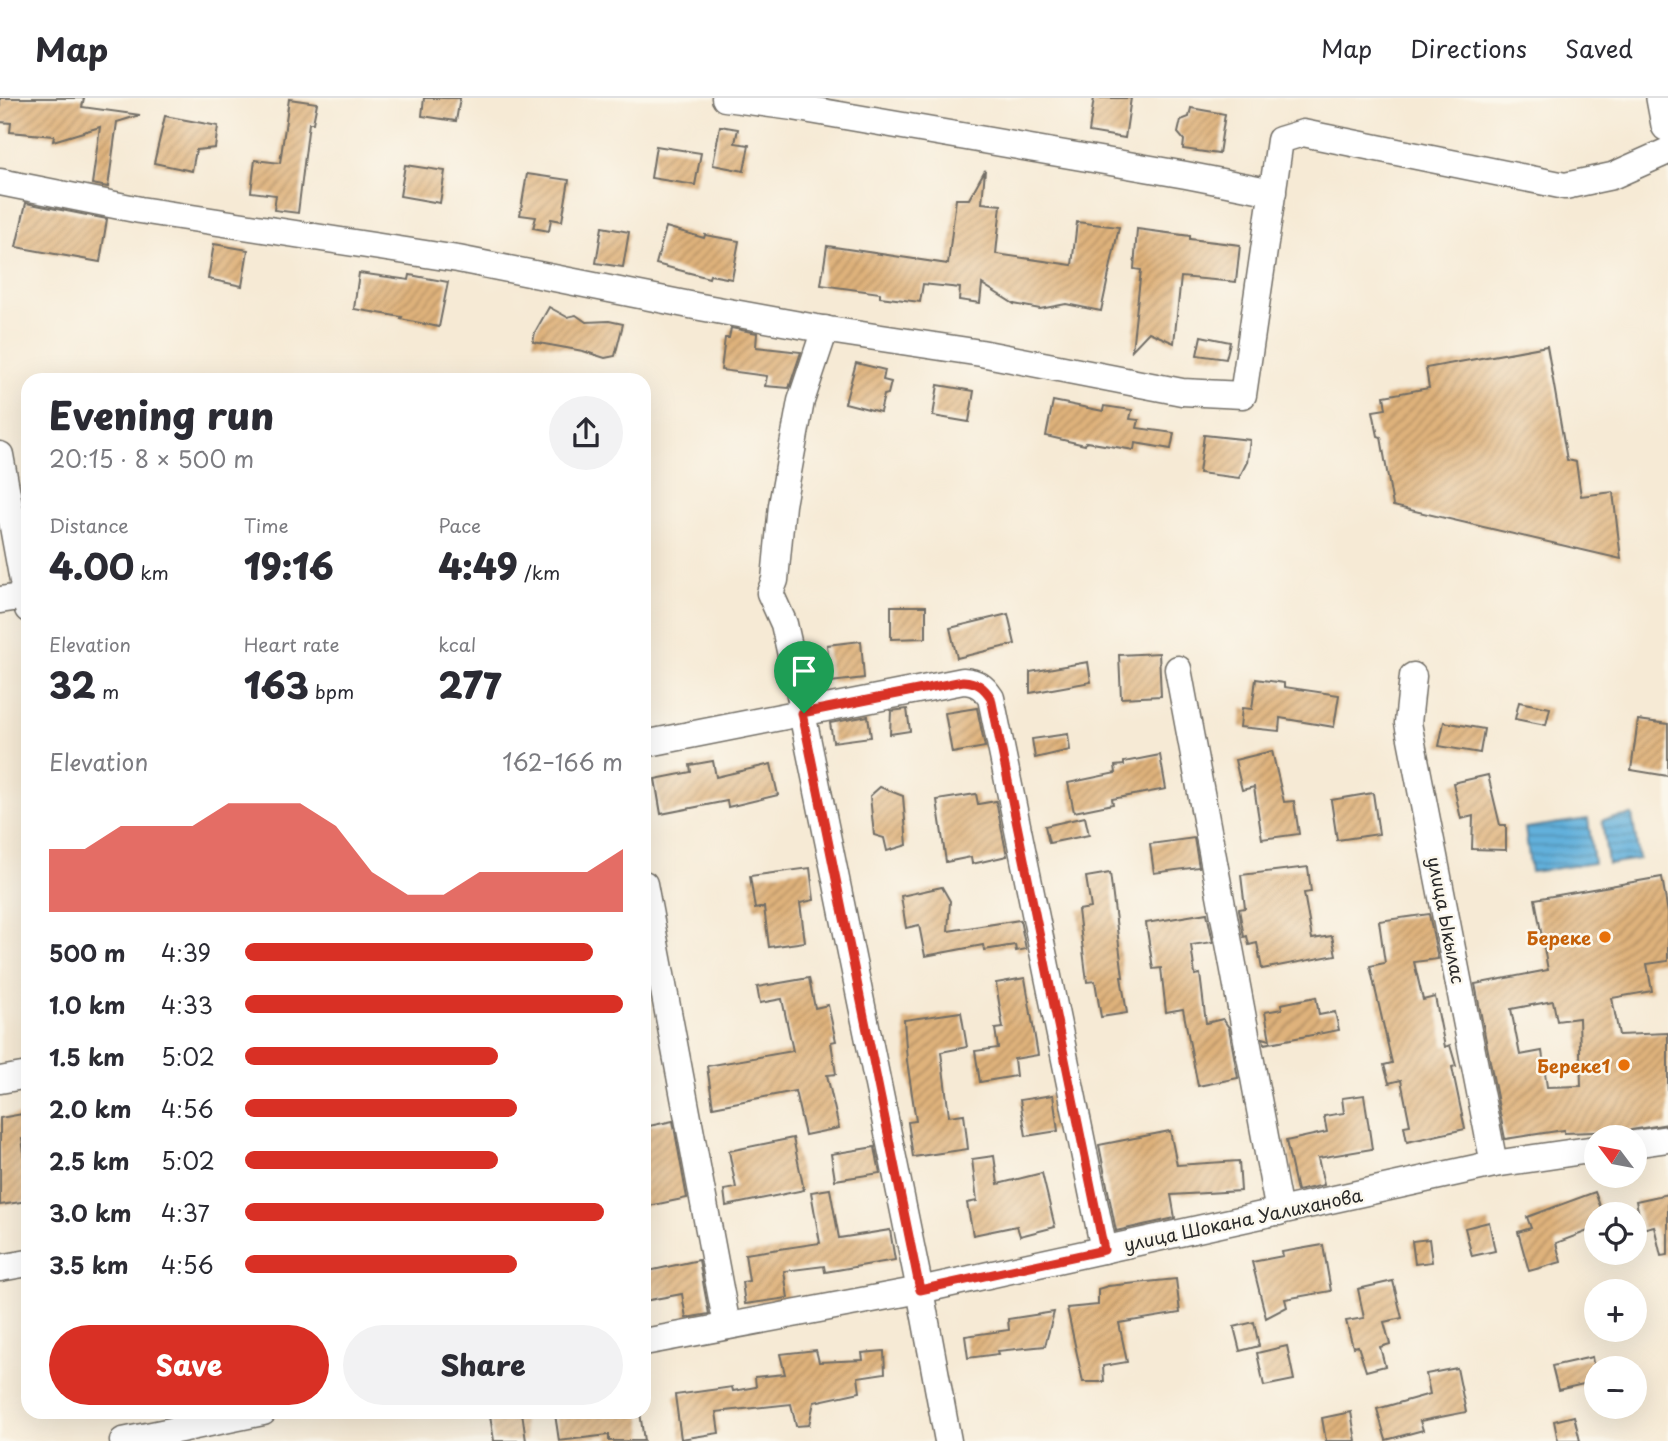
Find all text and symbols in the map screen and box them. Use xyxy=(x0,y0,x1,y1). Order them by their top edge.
text: Map xyxy=(35,23,108,73)
text: Map xyxy=(1321,30,1372,66)
text: Directions xyxy=(1410,30,1527,66)
text: Saved xyxy=(1565,30,1633,66)
text: Evening run xyxy=(49,386,274,443)
button: share xyxy=(549,396,623,470)
text: 20:15 · 8 × 500 m xyxy=(49,441,254,476)
text: Distance xyxy=(49,511,129,539)
text: Time xyxy=(244,511,289,539)
text: Pace xyxy=(438,511,481,539)
text: 4.00 xyxy=(49,539,134,592)
text: 19:16 xyxy=(244,539,334,592)
text: 4:49 xyxy=(438,539,518,592)
text: km xyxy=(134,558,169,586)
text: /km xyxy=(518,558,560,586)
text: Elevation xyxy=(49,630,131,658)
text: Heart rate xyxy=(244,630,340,658)
text: kcal xyxy=(438,630,476,658)
pin xyxy=(774,641,834,713)
icon: arrive xyxy=(785,652,823,690)
text: 32 xyxy=(49,658,96,711)
text: 163 xyxy=(244,658,309,711)
text: 277 xyxy=(438,658,501,711)
text: m xyxy=(96,677,119,705)
text: bpm xyxy=(309,677,354,705)
text: Elevation xyxy=(49,744,148,779)
text: 162–166 m xyxy=(502,744,623,779)
street label: улица Ыкылас xyxy=(1421,854,1473,986)
place label: Береке xyxy=(1527,924,1591,951)
marker: Береке xyxy=(1597,929,1613,945)
text: 500 m xyxy=(49,935,126,970)
text: 4:39 xyxy=(161,935,211,970)
text: 1.0 km xyxy=(49,987,126,1022)
text: 4:33 xyxy=(161,987,213,1022)
text: 1.5 km xyxy=(49,1039,125,1074)
text: 5:02 xyxy=(161,1039,215,1074)
place label: Береке1 xyxy=(1537,1052,1610,1079)
marker: Береке1 xyxy=(1616,1057,1632,1073)
text: 2.0 km xyxy=(49,1091,131,1126)
text: 4:56 xyxy=(161,1091,214,1126)
north arrow xyxy=(1584,1125,1647,1188)
map controls xyxy=(1584,1125,1647,1419)
text: 2.5 km xyxy=(49,1143,129,1178)
text: 5:02 xyxy=(161,1143,215,1178)
street label: улица Шокана Уалиханова xyxy=(1121,1180,1366,1257)
text: 3.0 km xyxy=(49,1195,131,1230)
text: 4:37 xyxy=(161,1195,210,1230)
button: locate xyxy=(1584,1202,1647,1265)
text: 3.5 km xyxy=(49,1247,129,1282)
text: 4:56 xyxy=(161,1247,214,1282)
button: + xyxy=(1584,1279,1647,1342)
button: Save xyxy=(49,1325,329,1405)
button: Share xyxy=(343,1325,623,1405)
button: − xyxy=(1584,1356,1647,1419)

